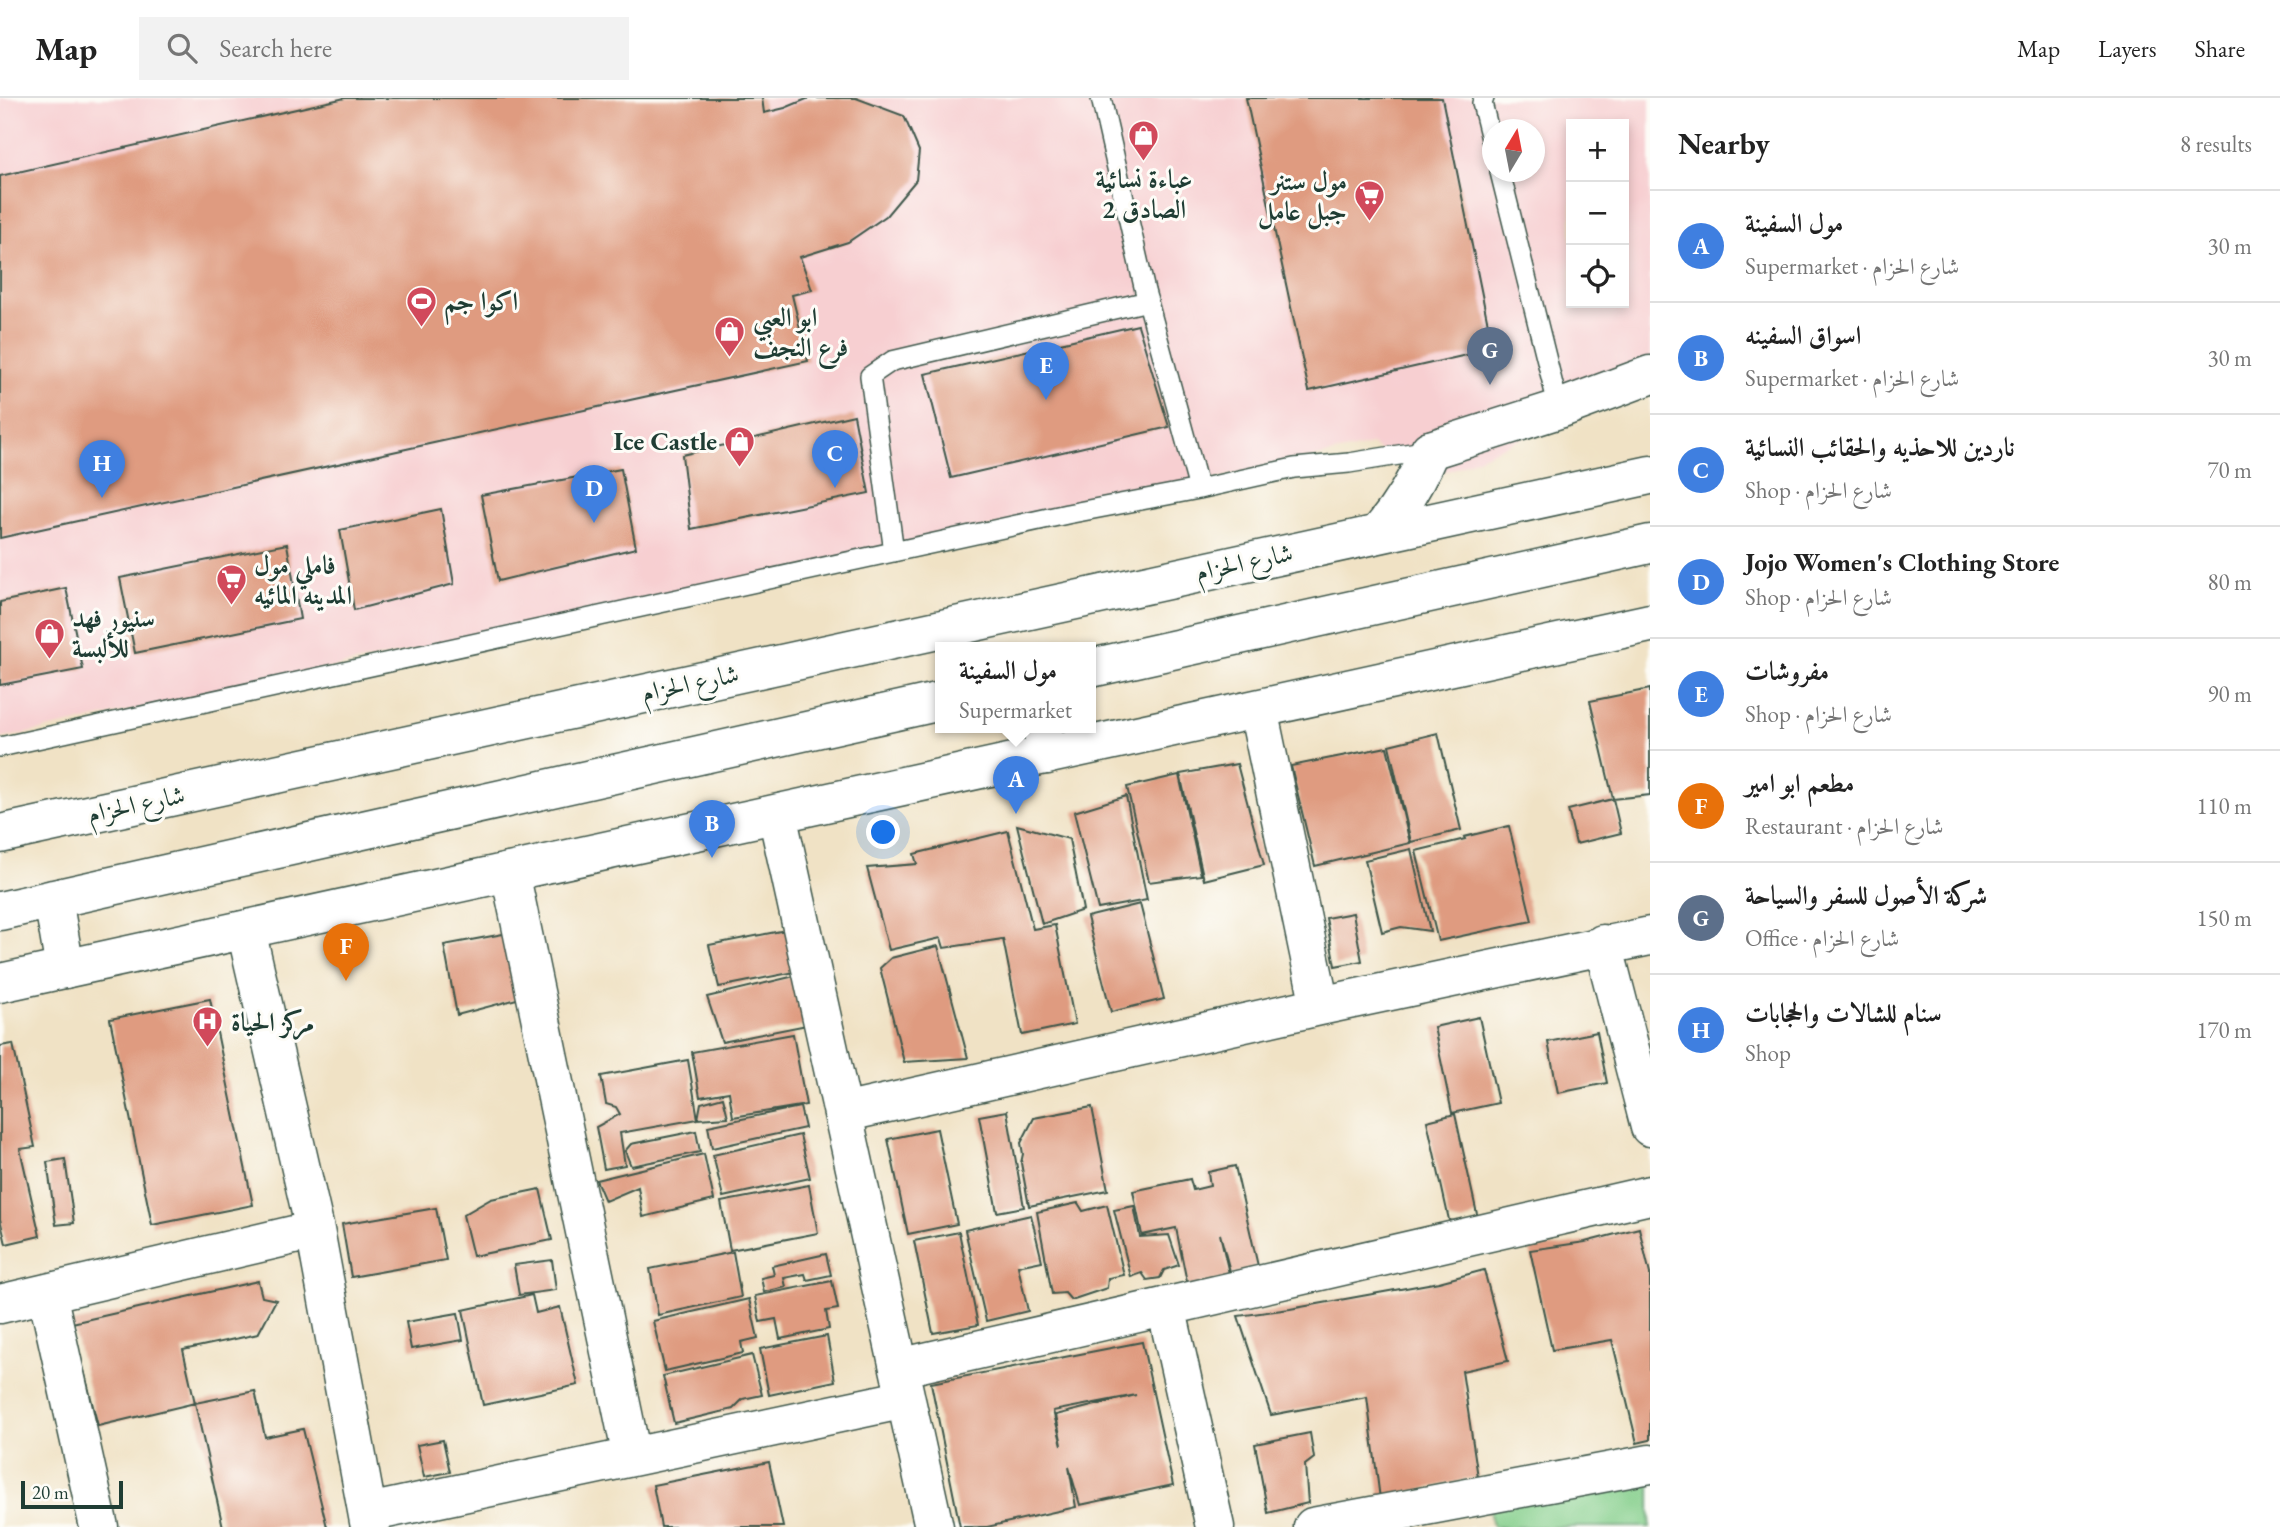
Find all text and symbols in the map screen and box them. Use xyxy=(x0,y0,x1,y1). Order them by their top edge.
search box xyxy=(139,17,629,80)
text: Map xyxy=(35,27,97,70)
icon: search xyxy=(163,29,201,67)
text: Search here xyxy=(219,31,332,65)
text: Map xyxy=(2017,33,2060,64)
text: Layers xyxy=(2098,33,2157,64)
text: Share xyxy=(2195,33,2245,64)
shop icon: عباءة نسائية الصادق 2 xyxy=(1127,119,1161,163)
north arrow xyxy=(1482,119,1545,182)
map controls xyxy=(1566,119,1629,308)
button: + xyxy=(1566,119,1629,182)
text: Nearby xyxy=(1678,124,1770,163)
text: 8 results xyxy=(2180,129,2252,159)
place label: عباءة نسائية الصادق 2 xyxy=(1096,162,1192,226)
place label: مول ستنر جبل عامل xyxy=(1258,164,1347,230)
supermarket icon: مول ستنر جبل عامل xyxy=(1353,179,1387,223)
button: − xyxy=(1566,182,1629,245)
text: مول السفينة xyxy=(1745,206,1843,240)
text: A xyxy=(1693,231,1709,261)
text: 30 m xyxy=(2207,231,2252,261)
button: locate xyxy=(1566,245,1629,308)
text: Supermarket · شارع الحزام xyxy=(1745,251,1959,281)
sports icon: اكوا جم xyxy=(404,284,438,328)
place label: اكوا جم xyxy=(444,284,518,325)
place label: ابو العبي فرع النجف xyxy=(753,300,848,369)
shop icon: ابو العبي فرع النجف xyxy=(713,315,747,359)
text: اسواق السفينه xyxy=(1745,318,1861,352)
pin: G xyxy=(1467,327,1513,385)
pin: E xyxy=(1023,342,1069,400)
text: B xyxy=(1694,343,1708,373)
text: 30 m xyxy=(2207,343,2252,373)
text: Supermarket · شارع الحزام xyxy=(1745,363,1959,393)
place label: Ice Castle xyxy=(614,424,717,458)
shop icon: Ice Castle xyxy=(723,424,757,468)
pin: C xyxy=(812,430,858,488)
text: ناردين للاحذيه والحقائب النسائية xyxy=(1745,430,2015,464)
pin: H xyxy=(79,440,125,498)
text: C xyxy=(1693,455,1709,485)
text: 70 m xyxy=(2207,455,2252,485)
pin: D xyxy=(571,465,617,523)
text: Shop · شارع الحزام xyxy=(1745,475,1892,505)
street label: شارع الحزام xyxy=(1192,535,1297,595)
text: Jojo Women's Clothing Store xyxy=(1745,545,2059,579)
place label: فاملي مول المدينه المائيه xyxy=(254,548,352,612)
supermarket icon: فاملي مول المدينه المائيه xyxy=(214,563,248,607)
text: D xyxy=(1692,567,1710,597)
text: 80 m xyxy=(2207,567,2252,597)
text: Shop · شارع الحزام xyxy=(1745,582,1892,612)
place label: سنيور فهد للألبسة xyxy=(72,601,155,665)
shop icon: سنيور فهد للألبسة xyxy=(32,616,66,660)
popup xyxy=(935,642,1096,733)
text: مول السفينة xyxy=(959,653,1057,687)
text: مفروشات xyxy=(1745,654,1829,688)
street label: شارع الحزام xyxy=(638,656,743,716)
text: E xyxy=(1694,679,1708,709)
text: 90 m xyxy=(2207,679,2252,709)
text: Supermarket xyxy=(959,695,1072,725)
text: Shop · شارع الحزام xyxy=(1745,699,1892,729)
pin: A xyxy=(993,756,1039,814)
text: مطعم ابو امير xyxy=(1745,766,1854,800)
street label: شارع الحزام xyxy=(84,777,189,837)
text: F xyxy=(1695,791,1707,821)
text: 110 m xyxy=(2196,791,2252,821)
pin: B xyxy=(689,800,735,858)
text: Restaurant · شارع الحزام xyxy=(1745,811,1944,841)
your location xyxy=(866,815,900,849)
text: شركة الأصول للسفر والسياحة xyxy=(1745,878,1987,912)
text: G xyxy=(1693,903,1709,933)
text: 150 m xyxy=(2196,903,2252,933)
pin: F xyxy=(323,923,369,981)
text: Office · شارع الحزام xyxy=(1745,923,1899,953)
text: سنام للشالات والحجابات xyxy=(1745,996,1942,1030)
hospital icon: مركز الحياة xyxy=(191,1005,225,1049)
place label: مركز الحياة xyxy=(231,1005,314,1041)
text: H xyxy=(1692,1015,1710,1045)
text: 170 m xyxy=(2196,1015,2252,1045)
text: Shop xyxy=(1745,1038,1791,1068)
scale bar xyxy=(21,1478,122,1510)
text: 20 m xyxy=(32,1480,69,1505)

